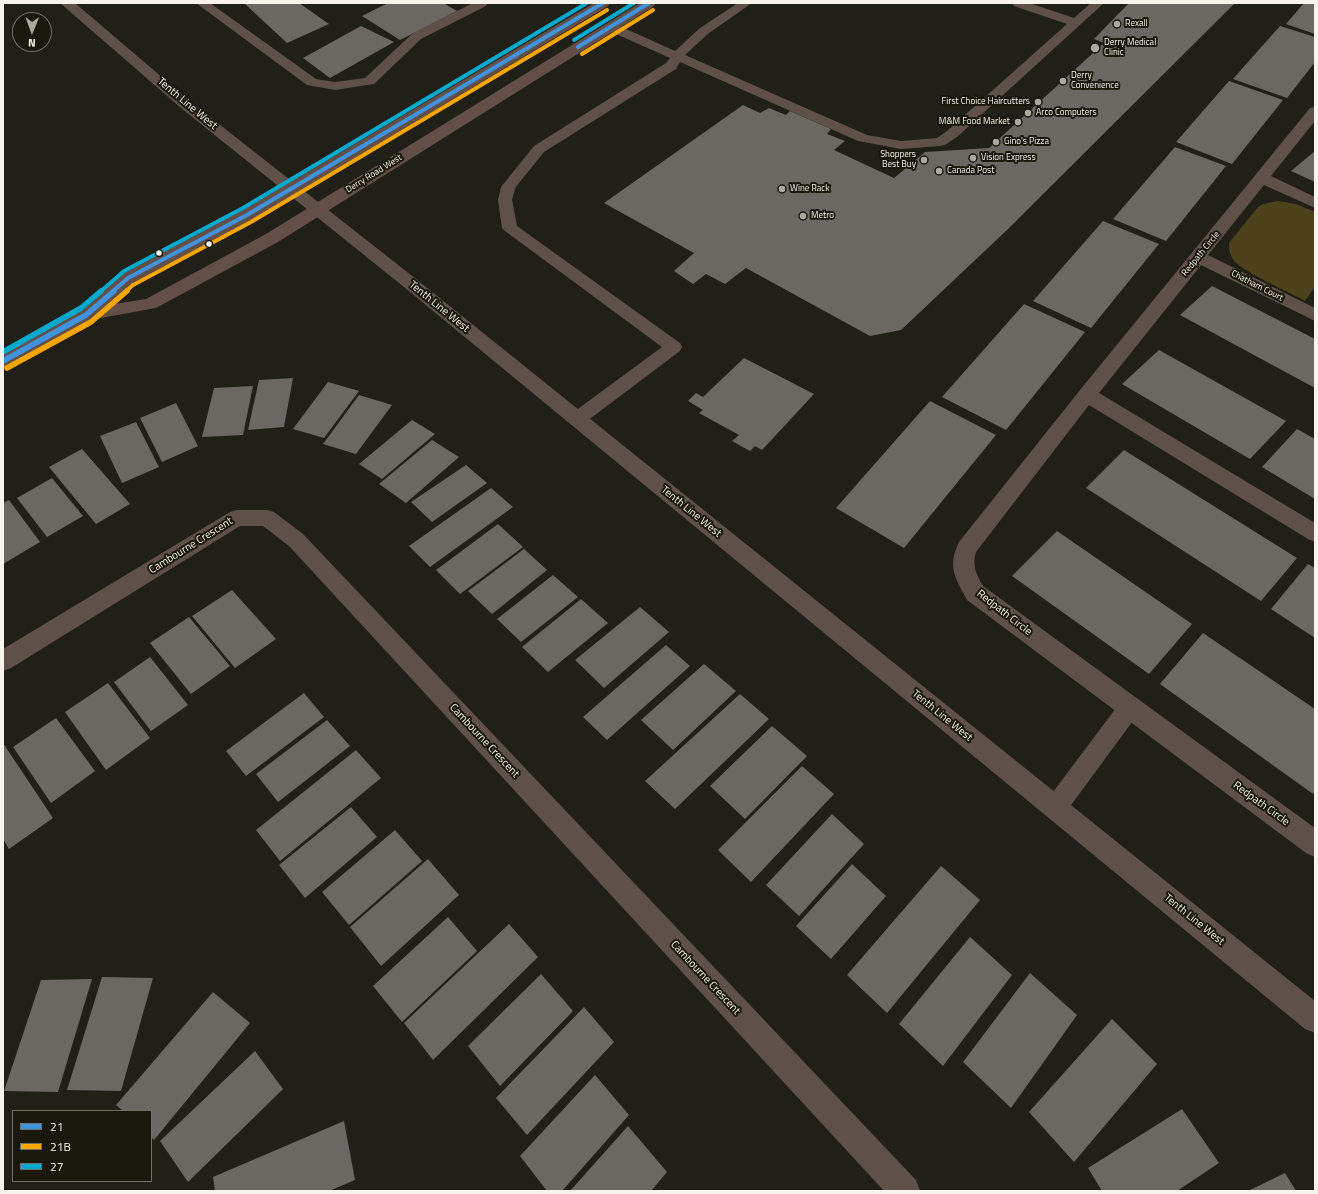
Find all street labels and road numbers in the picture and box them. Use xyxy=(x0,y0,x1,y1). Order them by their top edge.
street label: Tenth Line West xyxy=(154,75,220,133)
street label: Derry Road West xyxy=(344,152,404,196)
street label: Redpath Circle xyxy=(1180,229,1222,279)
street label: Chatham Court xyxy=(1229,268,1285,304)
street label: Tenth Line West xyxy=(406,279,472,335)
street label: Tenth Line West xyxy=(658,484,724,540)
street label: Cambourne Crescent xyxy=(147,515,235,577)
street label: Redpath Circle xyxy=(974,587,1034,639)
street label: Tenth Line West xyxy=(909,688,975,744)
street label: Cambourne Crescent xyxy=(446,701,522,781)
street label: Redpath Circle xyxy=(1230,779,1292,829)
street label: Tenth Line West xyxy=(1161,892,1227,948)
street label: Cambourne Crescent xyxy=(667,938,743,1018)

